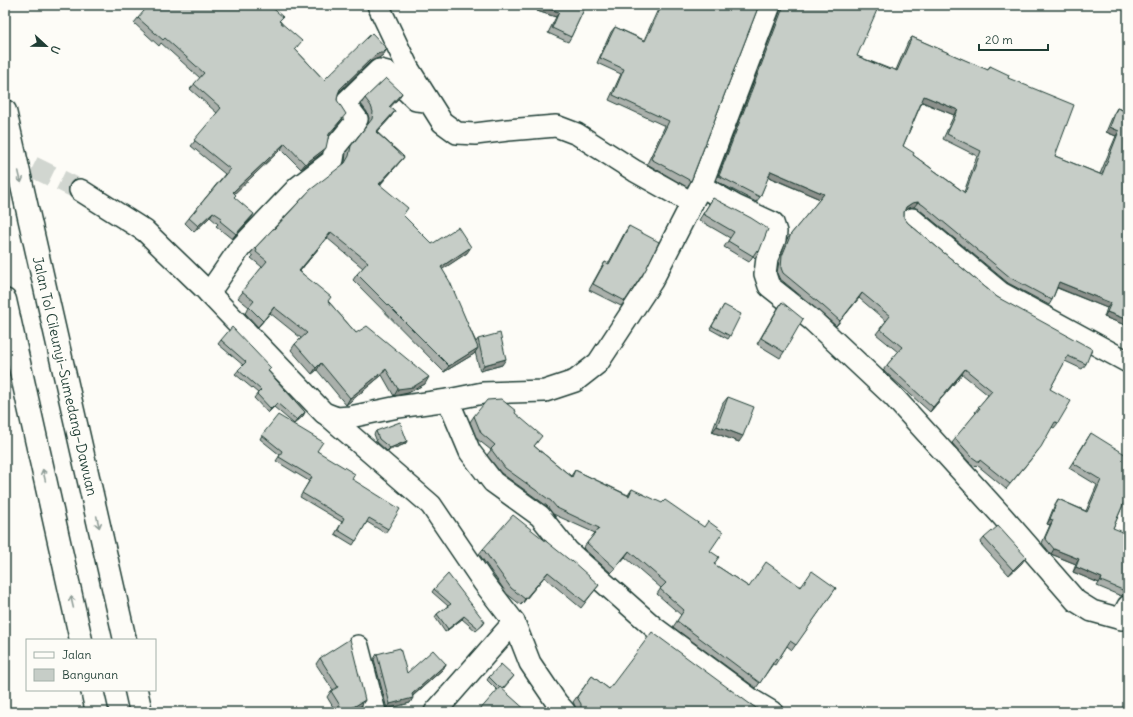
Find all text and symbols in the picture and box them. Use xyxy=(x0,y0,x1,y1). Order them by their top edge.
north arrow xyxy=(26,26,66,66)
scale bar xyxy=(979,26,1048,52)
text: 20 m xyxy=(985,32,1013,47)
text: U xyxy=(47,44,63,56)
one-way arrow xyxy=(16,170,24,183)
street label: Jalan Tol Cileunyi–Sumedang–Dawuan xyxy=(29,255,101,497)
one-way arrow xyxy=(40,469,48,482)
one-way arrow xyxy=(95,515,103,528)
one-way arrow xyxy=(68,596,76,609)
legend xyxy=(26,639,156,691)
text: Jalan xyxy=(62,647,91,662)
text: Bangunan xyxy=(62,667,118,682)

